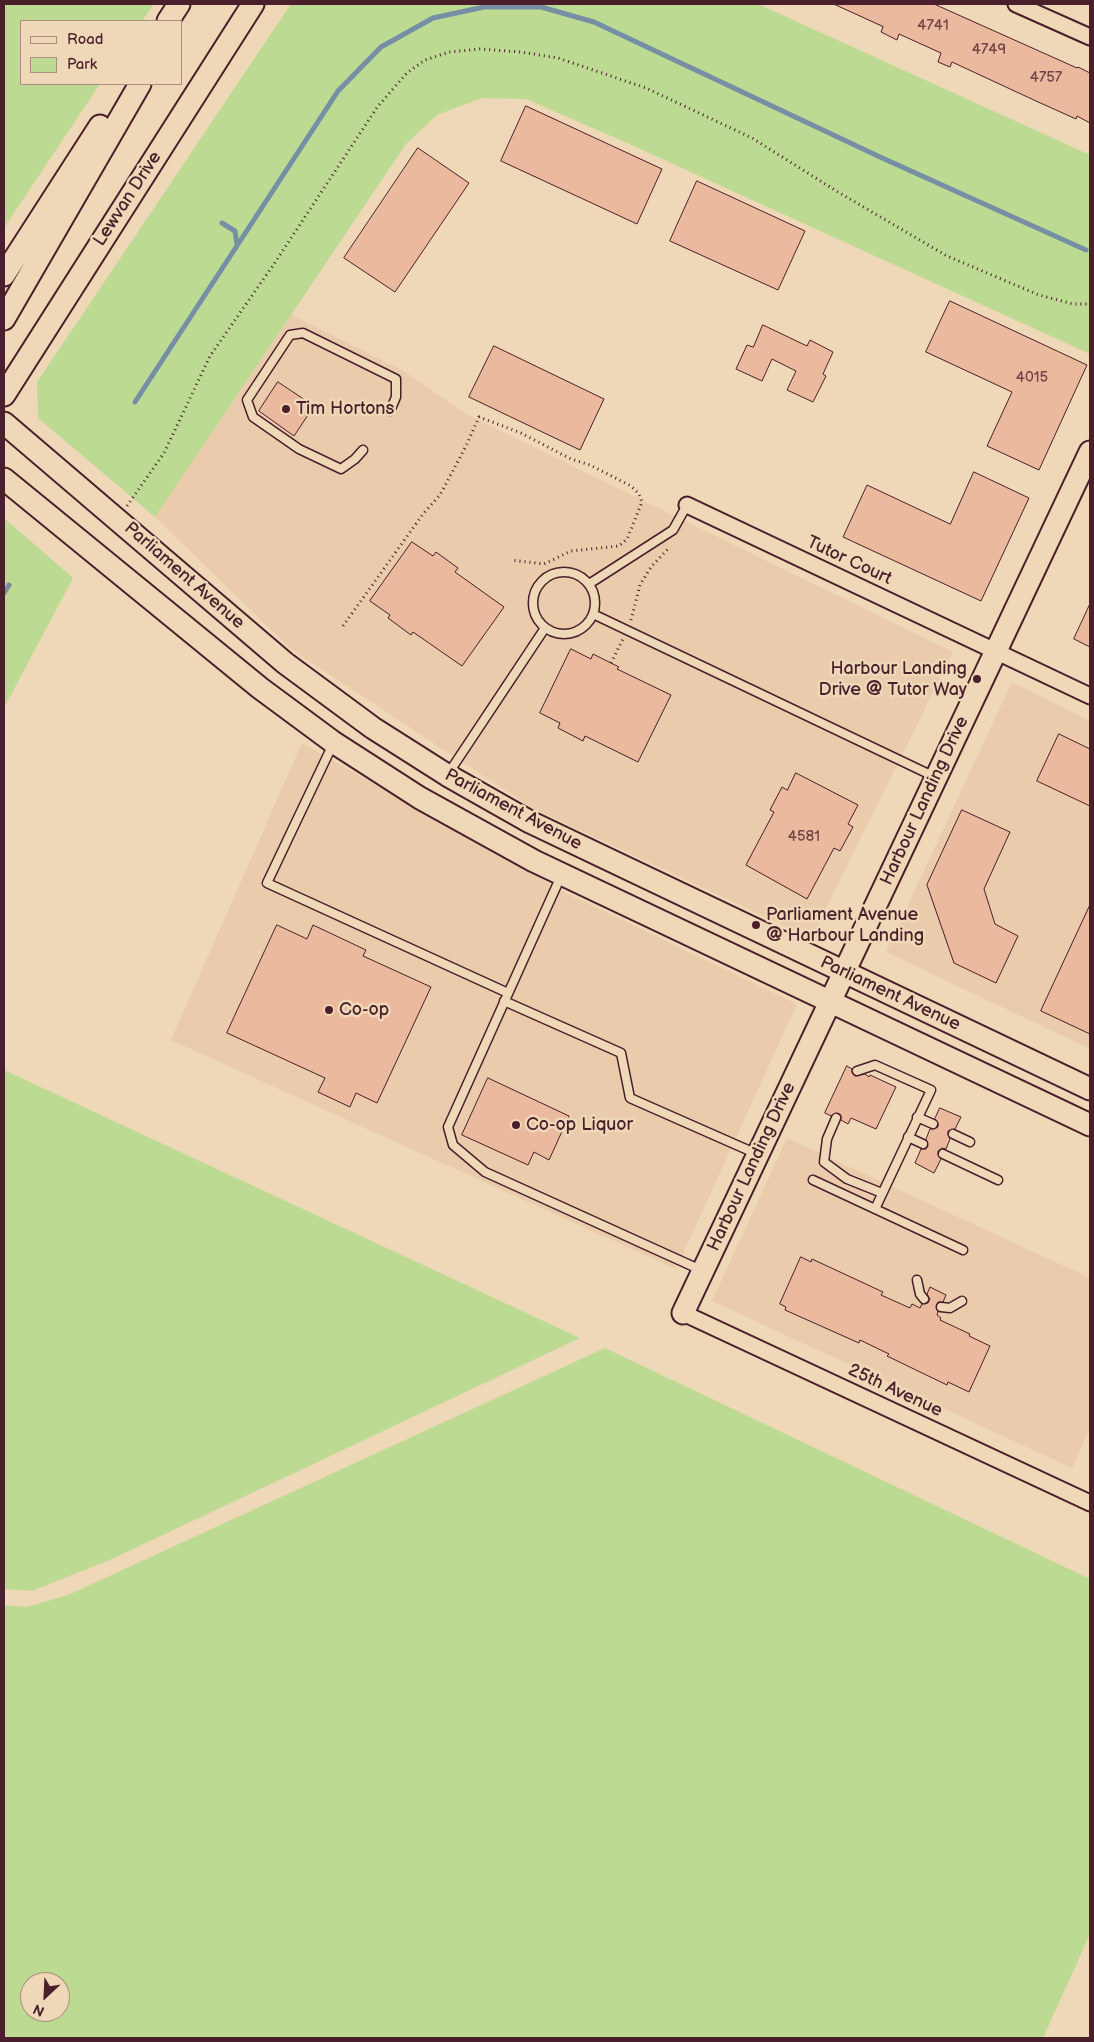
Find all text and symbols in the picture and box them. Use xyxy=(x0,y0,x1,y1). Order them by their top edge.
house number: 4741 xyxy=(917,17,949,35)
legend xyxy=(20,20,182,85)
text: Road xyxy=(67,30,103,49)
house number: 4749 xyxy=(972,41,1006,59)
text: Park xyxy=(67,55,97,74)
house number: 4757 xyxy=(1030,69,1062,87)
street label: Lewvan Drive xyxy=(89,148,167,250)
house number: 4015 xyxy=(1016,369,1048,387)
place label: Tim Hortons xyxy=(296,398,394,420)
marker: Tim Hortons xyxy=(280,403,292,415)
street label: Parliament Avenue xyxy=(119,518,249,634)
street label: Tutor Court xyxy=(803,532,895,590)
place label: Harbour Landing Drive @ Tutor Way xyxy=(819,658,967,701)
marker: Harbour Landing Drive @ Tutor Way xyxy=(971,673,983,685)
street label: Harbour Landing Drive xyxy=(876,713,974,889)
street label: Parliament Avenue xyxy=(441,765,585,855)
house number: 4581 xyxy=(788,828,820,846)
place label: Parliament Avenue @ Harbour Landing xyxy=(766,904,924,946)
marker: Parliament Avenue @ Harbour Landing xyxy=(750,919,762,931)
street label: Parliament Avenue xyxy=(816,952,964,1036)
place label: Co-op xyxy=(339,999,389,1021)
marker: Co-op xyxy=(323,1004,335,1016)
street label: Harbour Landing Drive xyxy=(703,1079,801,1255)
place label: Co-op Liquor xyxy=(526,1114,633,1136)
marker: Co-op Liquor xyxy=(510,1119,522,1131)
street label: 25th Avenue xyxy=(844,1360,946,1422)
north arrow xyxy=(20,1972,70,2022)
text: N xyxy=(31,2000,47,2020)

